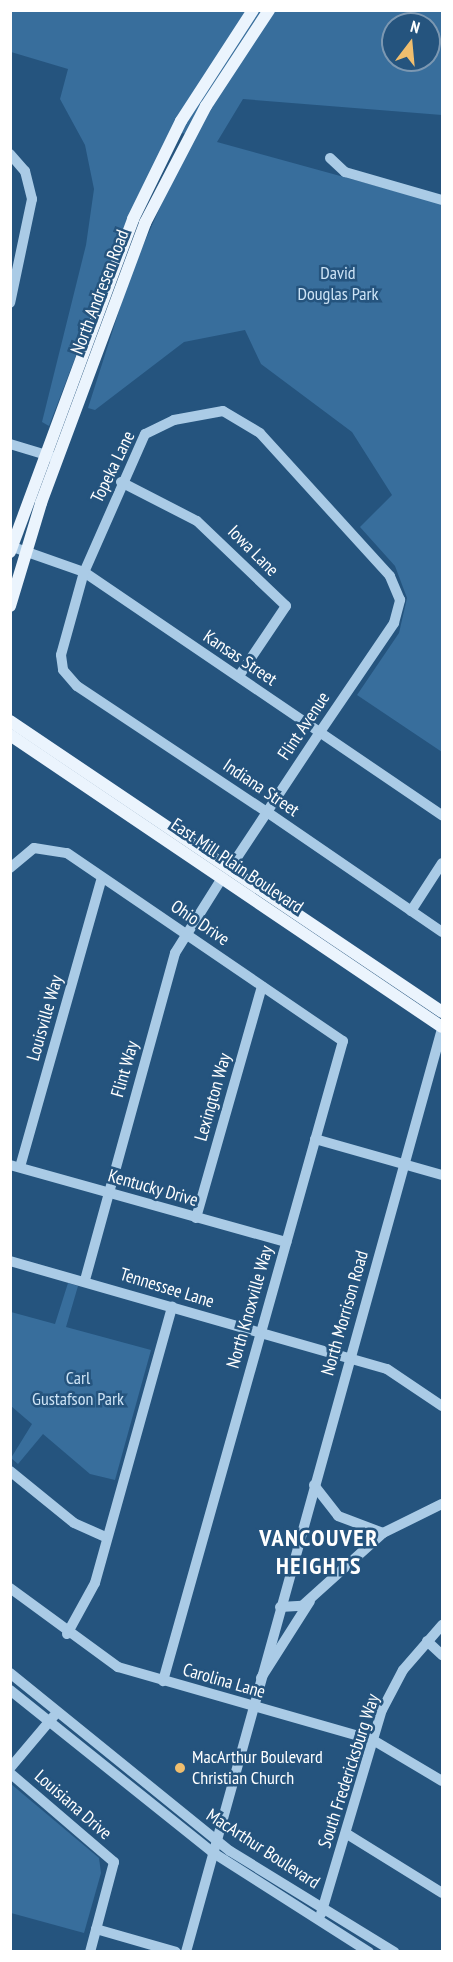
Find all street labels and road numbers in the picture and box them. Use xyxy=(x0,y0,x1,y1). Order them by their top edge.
street label: North Andresen Road xyxy=(66,226,134,358)
street label: Topeka Lane xyxy=(86,428,140,506)
street label: Iowa Lane xyxy=(223,521,283,581)
street label: Kansas Street xyxy=(199,626,281,690)
street label: Flint Avenue xyxy=(273,688,335,764)
street label: Indiana Street xyxy=(219,755,303,821)
street label: East Mill Plain Boulevard xyxy=(167,814,307,918)
street label: Ohio Drive xyxy=(167,896,233,950)
street label: Louisville Way xyxy=(22,973,68,1063)
street label: Flint Way xyxy=(107,1038,143,1100)
street label: Lexington Way xyxy=(190,1051,236,1143)
street label: Kentucky Drive xyxy=(105,1165,201,1211)
street label: North Knoxville Way xyxy=(222,1243,278,1371)
street label: North Morrison Road xyxy=(317,1248,373,1378)
street label: Tennessee Lane xyxy=(117,1263,217,1313)
street label: Carolina Lane xyxy=(180,1659,268,1703)
street label: South Fredericksburg Way xyxy=(314,1691,384,1851)
street label: Louisiana Drive xyxy=(30,1766,116,1844)
street label: MacArthur Boulevard xyxy=(202,1804,324,1894)

